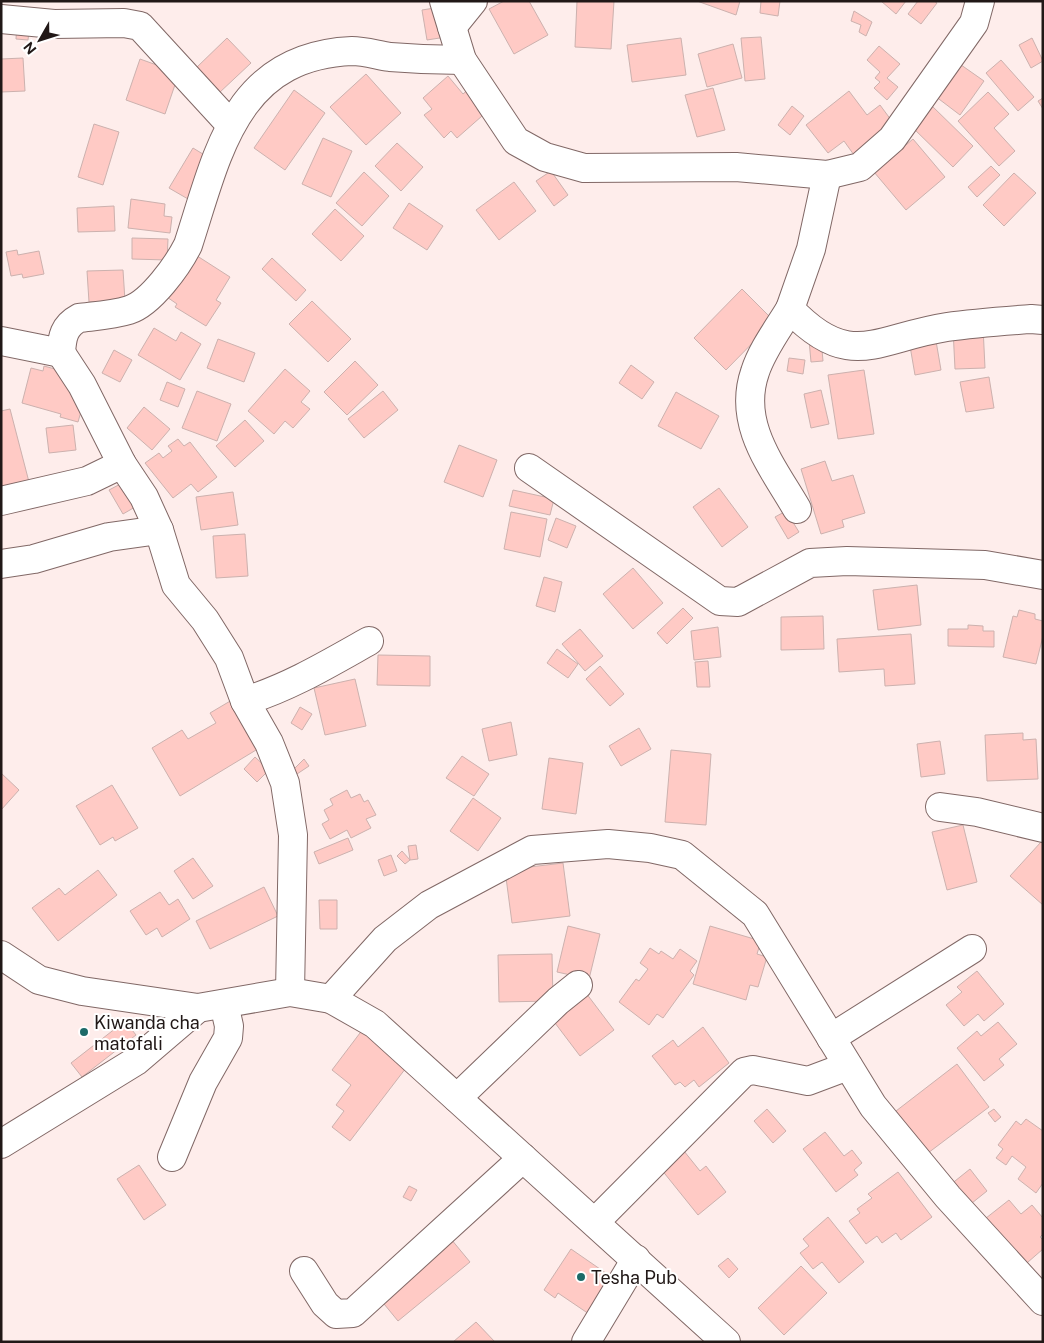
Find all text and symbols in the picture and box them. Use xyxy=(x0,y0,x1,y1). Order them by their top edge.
north arrow xyxy=(15,15,65,65)
text: N xyxy=(20,39,40,57)
place label: Kiwanda cha matofali xyxy=(94,1012,200,1054)
marker: Kiwanda cha matofali xyxy=(78,1026,90,1038)
place label: Tesha Pub xyxy=(591,1267,677,1288)
marker: Tesha Pub xyxy=(575,1271,587,1283)

